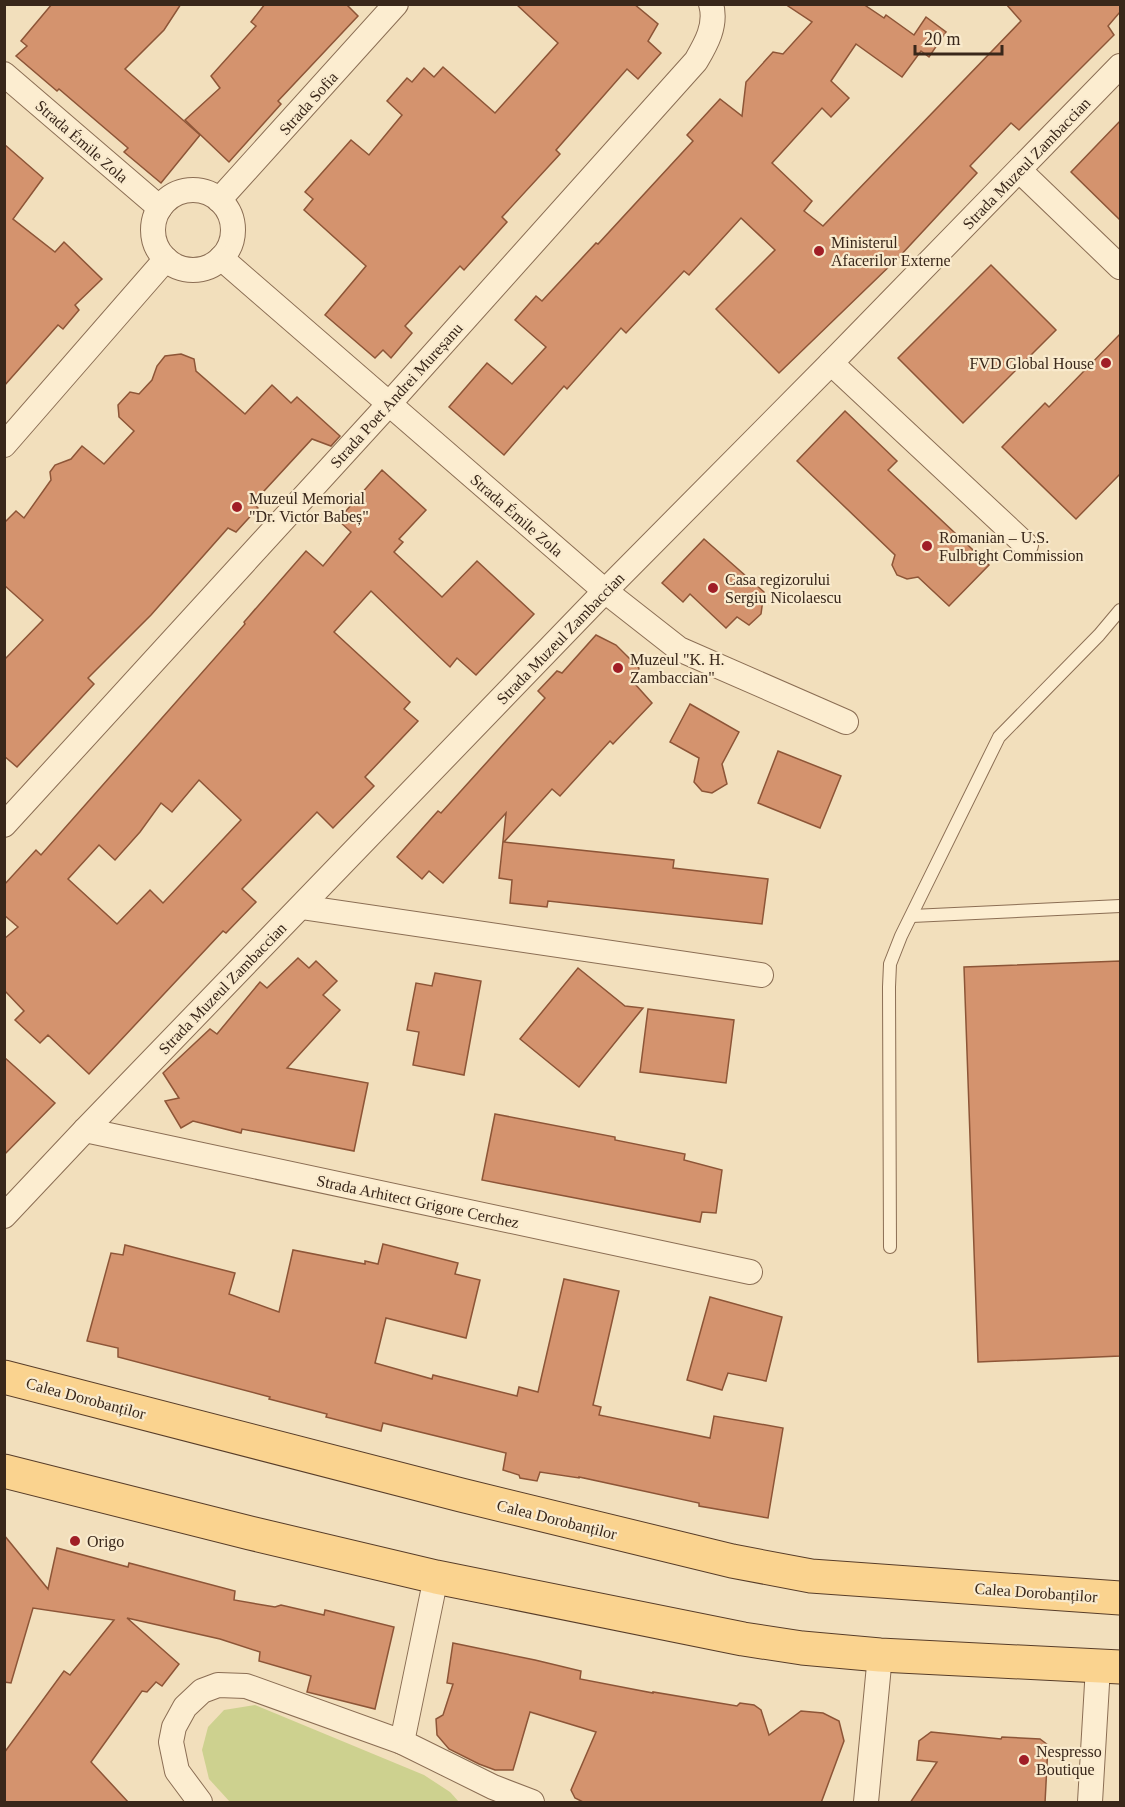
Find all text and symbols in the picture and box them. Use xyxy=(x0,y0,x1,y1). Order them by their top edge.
scale bar xyxy=(915,18,1002,56)
text: 20 m xyxy=(924,29,961,49)
street label: Strada Sofia xyxy=(276,68,341,138)
street label: Strada Muzeul Zambaccian xyxy=(959,94,1094,233)
street label: Strada Émile Zola xyxy=(32,96,132,186)
place label: Ministerul Afacerilor Externe xyxy=(831,234,950,269)
marker: Ministerul Afacerilor Externe xyxy=(812,244,826,258)
street label: Strada Poet Andrei Mureșanu xyxy=(327,319,467,472)
place label: FVD Global House xyxy=(970,355,1094,372)
marker: FVD Global House xyxy=(1099,356,1113,370)
street label: Strada Émile Zola xyxy=(467,470,567,560)
place label: Muzeul Memorial "Dr. Victor Babeș" xyxy=(249,490,369,526)
marker: Muzeul Memorial "Dr. Victor Babeș" xyxy=(230,500,244,514)
place label: Romanian – U.S. Fulbright Commission xyxy=(939,529,1083,565)
marker: Romanian – U.S. Fulbright Commission xyxy=(920,539,934,553)
street label: Strada Muzeul Zambaccian xyxy=(493,569,628,708)
place label: Casa regizorului Sergiu Nicolaescu xyxy=(725,571,842,607)
marker: Casa regizorului Sergiu Nicolaescu xyxy=(706,581,720,595)
place label: Muzeul "K. H. Zambaccian" xyxy=(630,651,725,686)
marker: Muzeul "K. H. Zambaccian" xyxy=(611,661,625,675)
street label: Strada Muzeul Zambaccian xyxy=(155,919,290,1058)
street label: Strada Arhitect Grigore Cerchez xyxy=(315,1172,521,1232)
street label: Calea Dorobanților xyxy=(24,1374,148,1424)
street label: Calea Dorobanților xyxy=(495,1496,619,1544)
place label: Origo xyxy=(87,1533,124,1551)
marker: Origo xyxy=(68,1534,82,1548)
street label: Calea Dorobanților xyxy=(974,1580,1099,1606)
place label: Nespresso Boutique xyxy=(1036,1743,1102,1779)
marker: Nespresso Boutique xyxy=(1017,1753,1031,1767)

